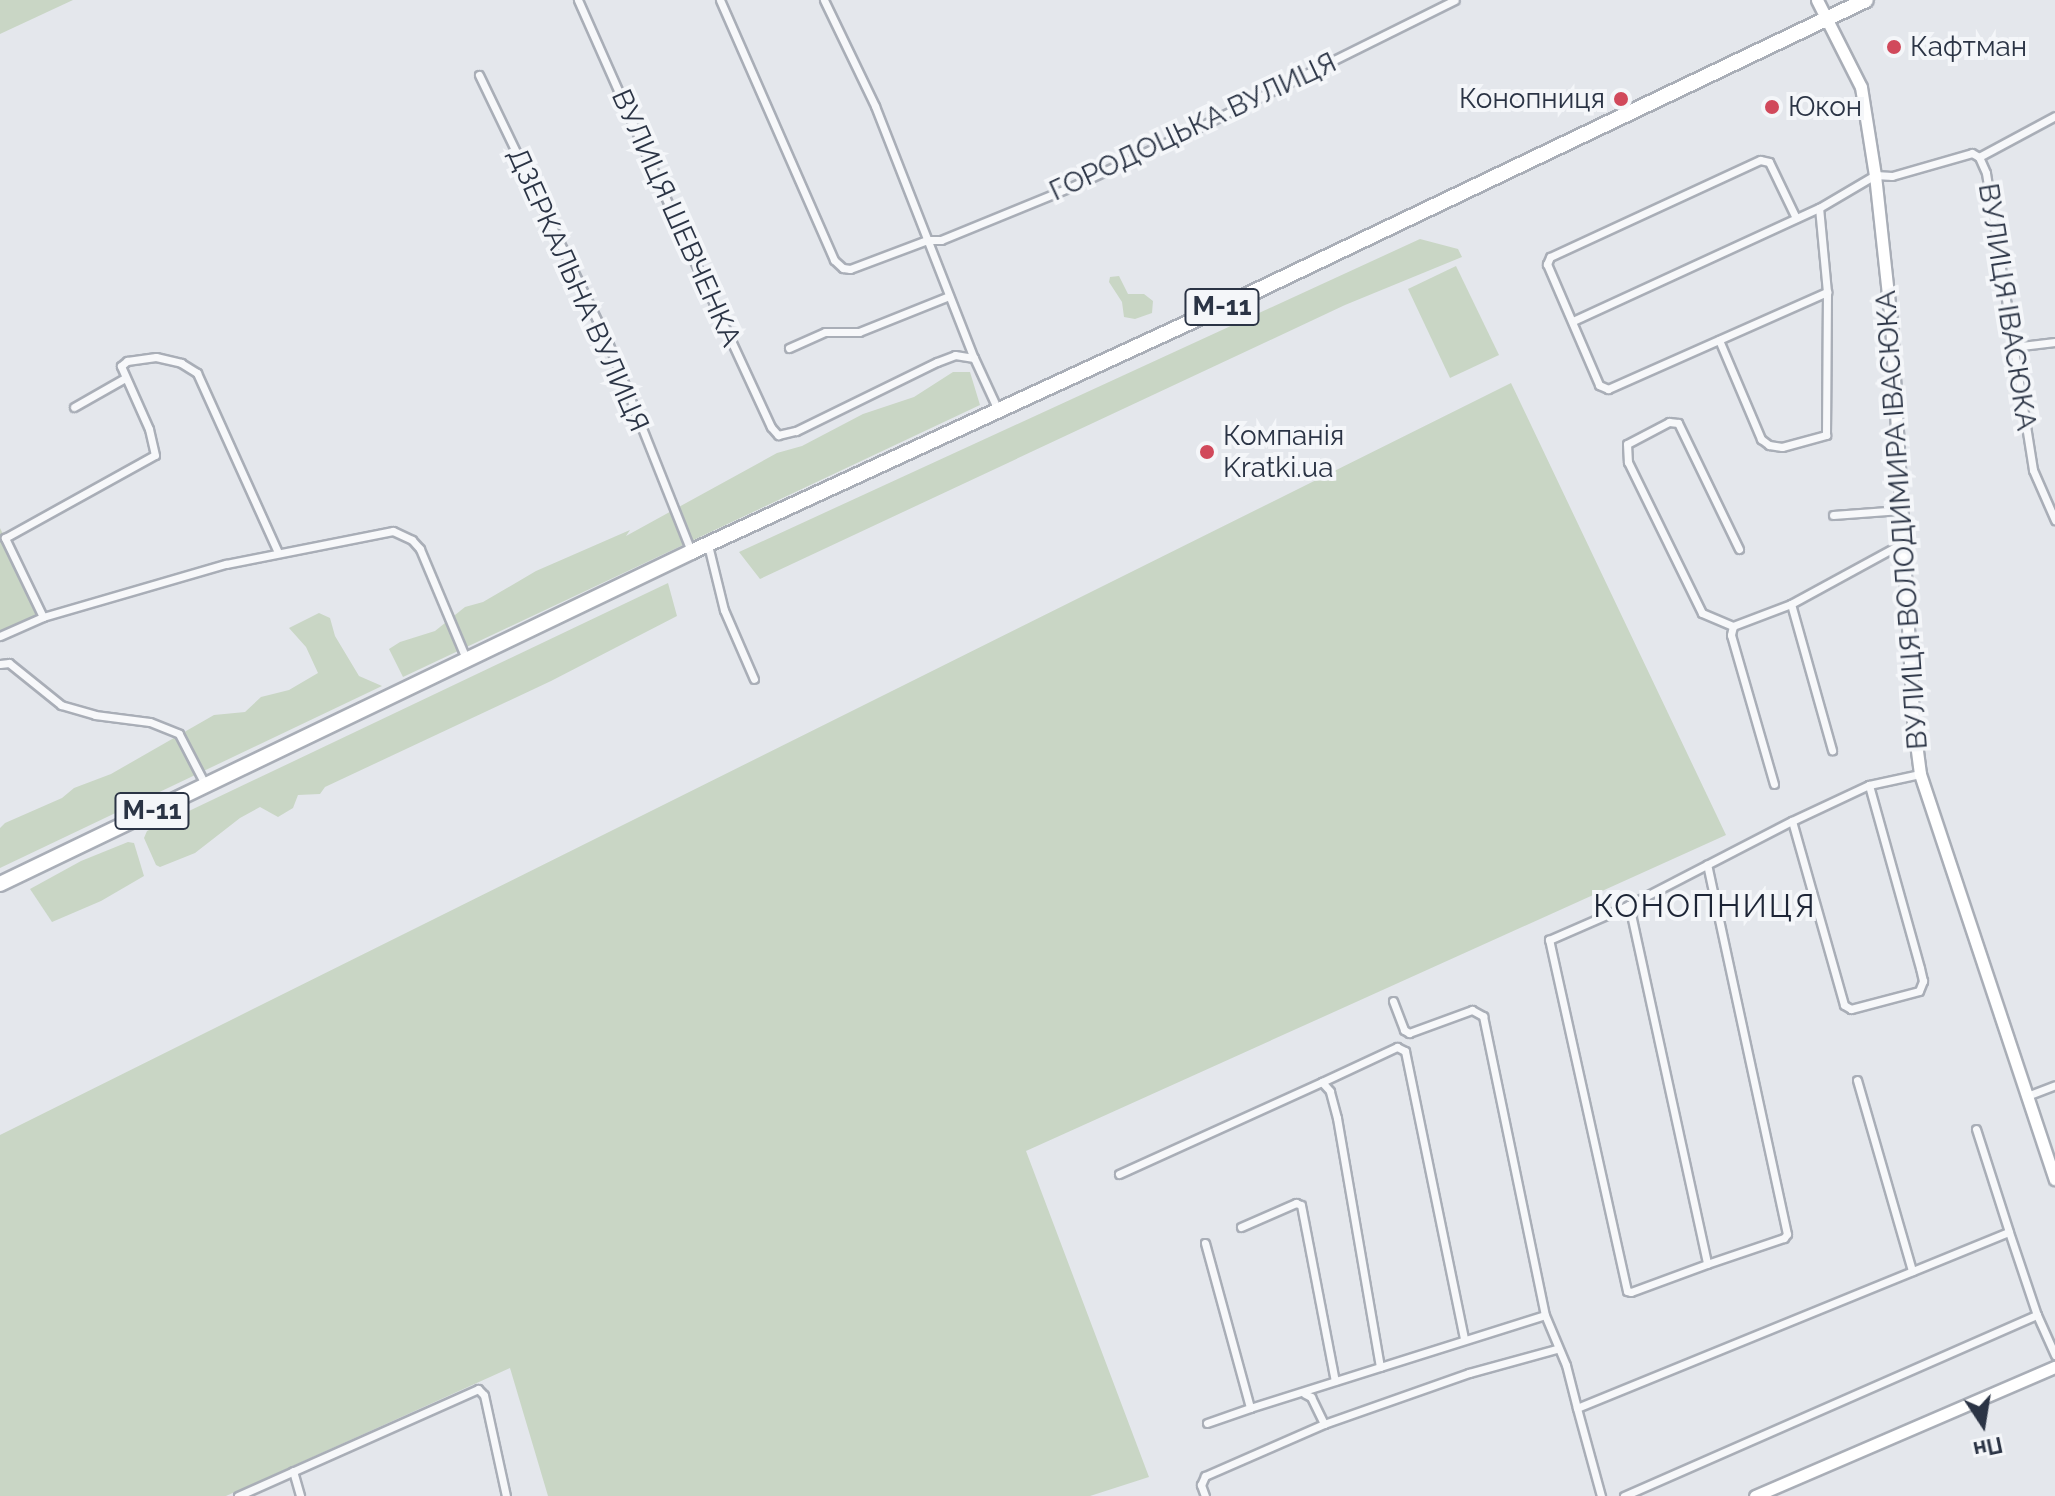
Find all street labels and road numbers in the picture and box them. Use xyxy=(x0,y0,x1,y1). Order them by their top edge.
street label: ГОРОДОЦЬКА ВУЛИЦЯ xyxy=(1044,46,1342,208)
street label: ВУЛИЦЯ ШЕВЧЕНКА xyxy=(604,84,748,352)
street label: ДЗЕРКАЛЬНА ВУЛИЦЯ xyxy=(500,143,656,437)
street label: ВУЛИЦЯ ІВАСЮКА xyxy=(1971,181,2043,433)
road number: М-11 xyxy=(1184,285,1260,329)
street label: ВУЛИЦЯ ВОЛОДИМИРА ІВАСЮКА xyxy=(1869,289,1935,751)
road number: М-11 xyxy=(114,789,190,833)

